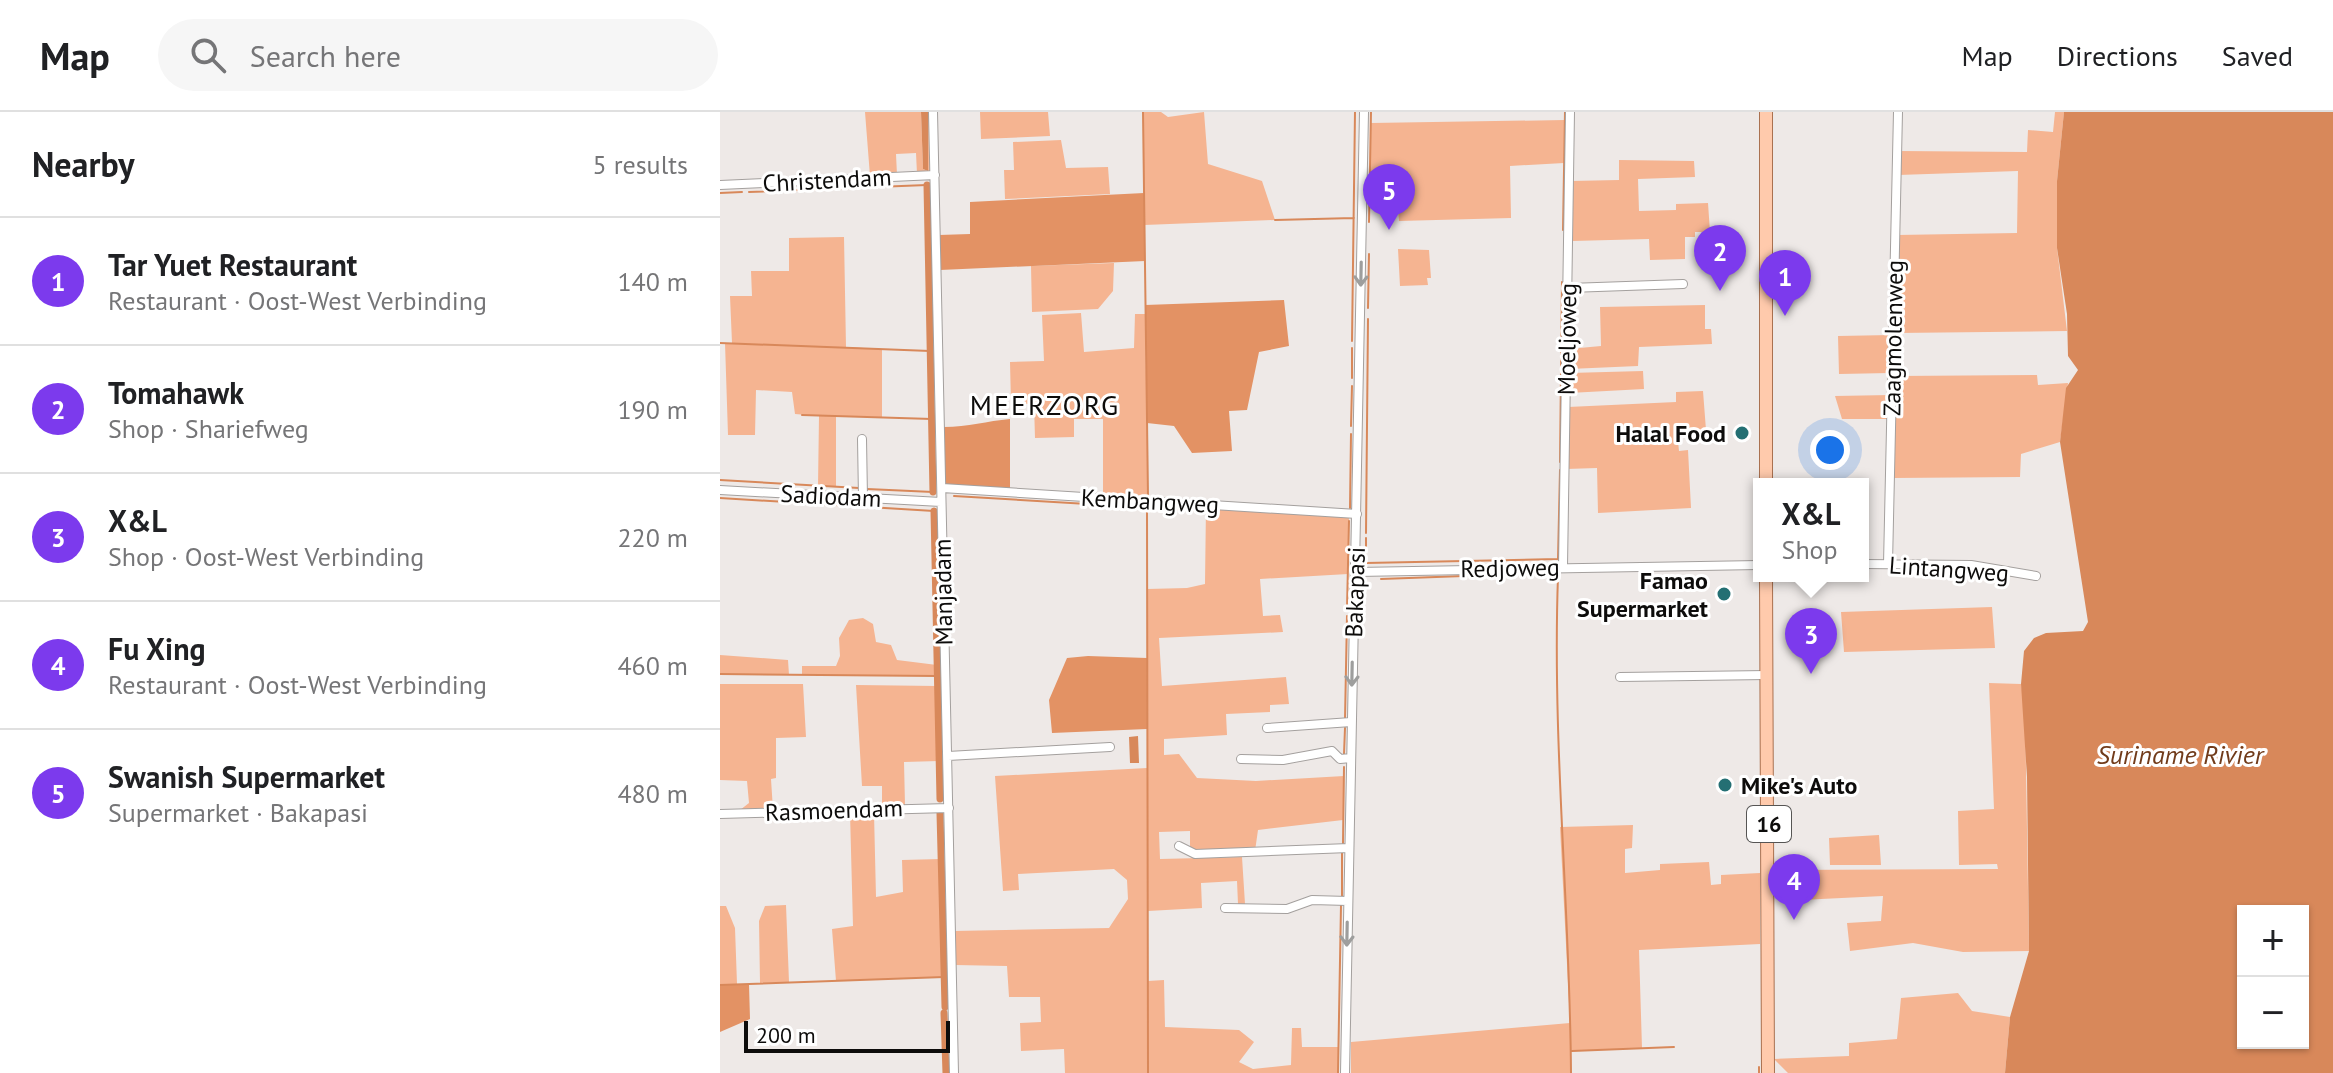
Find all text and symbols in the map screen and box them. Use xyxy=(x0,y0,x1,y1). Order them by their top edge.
search box xyxy=(158,19,718,91)
text: Map xyxy=(40,31,110,80)
icon: search xyxy=(186,33,230,77)
text: Search here xyxy=(250,36,401,75)
text: Map xyxy=(1962,37,2013,74)
text: Directions xyxy=(2057,37,2178,74)
text: Saved xyxy=(2222,37,2293,74)
text: Nearby xyxy=(32,142,134,186)
text: 5 results xyxy=(593,148,688,181)
street label: Christendam xyxy=(762,161,892,199)
pin: 5 xyxy=(1363,164,1415,230)
pin: 2 xyxy=(1694,225,1746,291)
text: Tar Yuet Restaurant xyxy=(108,245,357,284)
pin: 1 xyxy=(1759,250,1811,316)
one-way arrow xyxy=(1353,260,1369,287)
street label: Zaagmolenweg xyxy=(1876,260,1910,416)
text: 1 xyxy=(51,265,65,298)
text: 140 m xyxy=(617,265,688,298)
street label: Moeljoweg xyxy=(1551,283,1583,395)
text: Restaurant · Oost-West Verbinding xyxy=(108,284,487,317)
text: Tomahawk xyxy=(108,373,244,412)
district label: MEERZORG xyxy=(970,386,1120,423)
text: 2 xyxy=(51,393,65,426)
text: 190 m xyxy=(617,393,688,426)
text: Shop · Shariefweg xyxy=(108,412,309,445)
place label: Halal Food xyxy=(1615,418,1726,449)
marker: Halal Food xyxy=(1733,424,1751,442)
your location xyxy=(1810,430,1850,470)
street label: Sadiodam xyxy=(780,478,882,514)
popup xyxy=(1753,478,1869,582)
street label: Kembangweg xyxy=(1080,482,1220,520)
text: X&L xyxy=(1782,494,1840,533)
text: X&L xyxy=(108,501,167,540)
text: 3 xyxy=(51,521,65,554)
text: 220 m xyxy=(617,521,688,554)
text: Shop xyxy=(1782,533,1838,566)
street label: Manjadam xyxy=(927,538,959,646)
text: Shop · Oost-West Verbinding xyxy=(108,540,424,573)
street label: Bakapasi xyxy=(1338,546,1372,638)
street label: Lintangweg xyxy=(1888,549,2010,589)
street label: Redjoweg xyxy=(1460,552,1560,584)
place label: Famao Supermarket xyxy=(1577,565,1709,624)
marker: Famao Supermarket xyxy=(1715,585,1733,603)
pin: 3 xyxy=(1785,608,1837,674)
text: Fu Xing xyxy=(108,629,206,668)
text: 4 xyxy=(51,649,65,682)
text: 460 m xyxy=(617,649,688,682)
one-way arrow xyxy=(1344,660,1360,687)
text: Restaurant · Oost-West Verbinding xyxy=(108,668,487,701)
water label: Suriname Rivier xyxy=(2097,738,2265,771)
text: Swanish Supermarket xyxy=(108,757,385,796)
place label: Mike's Auto xyxy=(1741,770,1857,801)
marker: Mike's Auto xyxy=(1716,776,1734,794)
text: 5 xyxy=(51,777,65,810)
text: 480 m xyxy=(617,777,688,810)
street label: Rasmoendam xyxy=(764,792,904,828)
text: Supermarket · Bakapasi xyxy=(108,796,368,829)
road number: 16 xyxy=(1747,806,1791,842)
pin: 4 xyxy=(1768,854,1820,920)
map controls xyxy=(2237,905,2309,1049)
button: + xyxy=(2237,905,2309,977)
one-way arrow xyxy=(1339,920,1355,947)
button: − xyxy=(2237,977,2309,1049)
scale bar xyxy=(744,1017,950,1053)
text: 200 m xyxy=(756,1021,816,1049)

